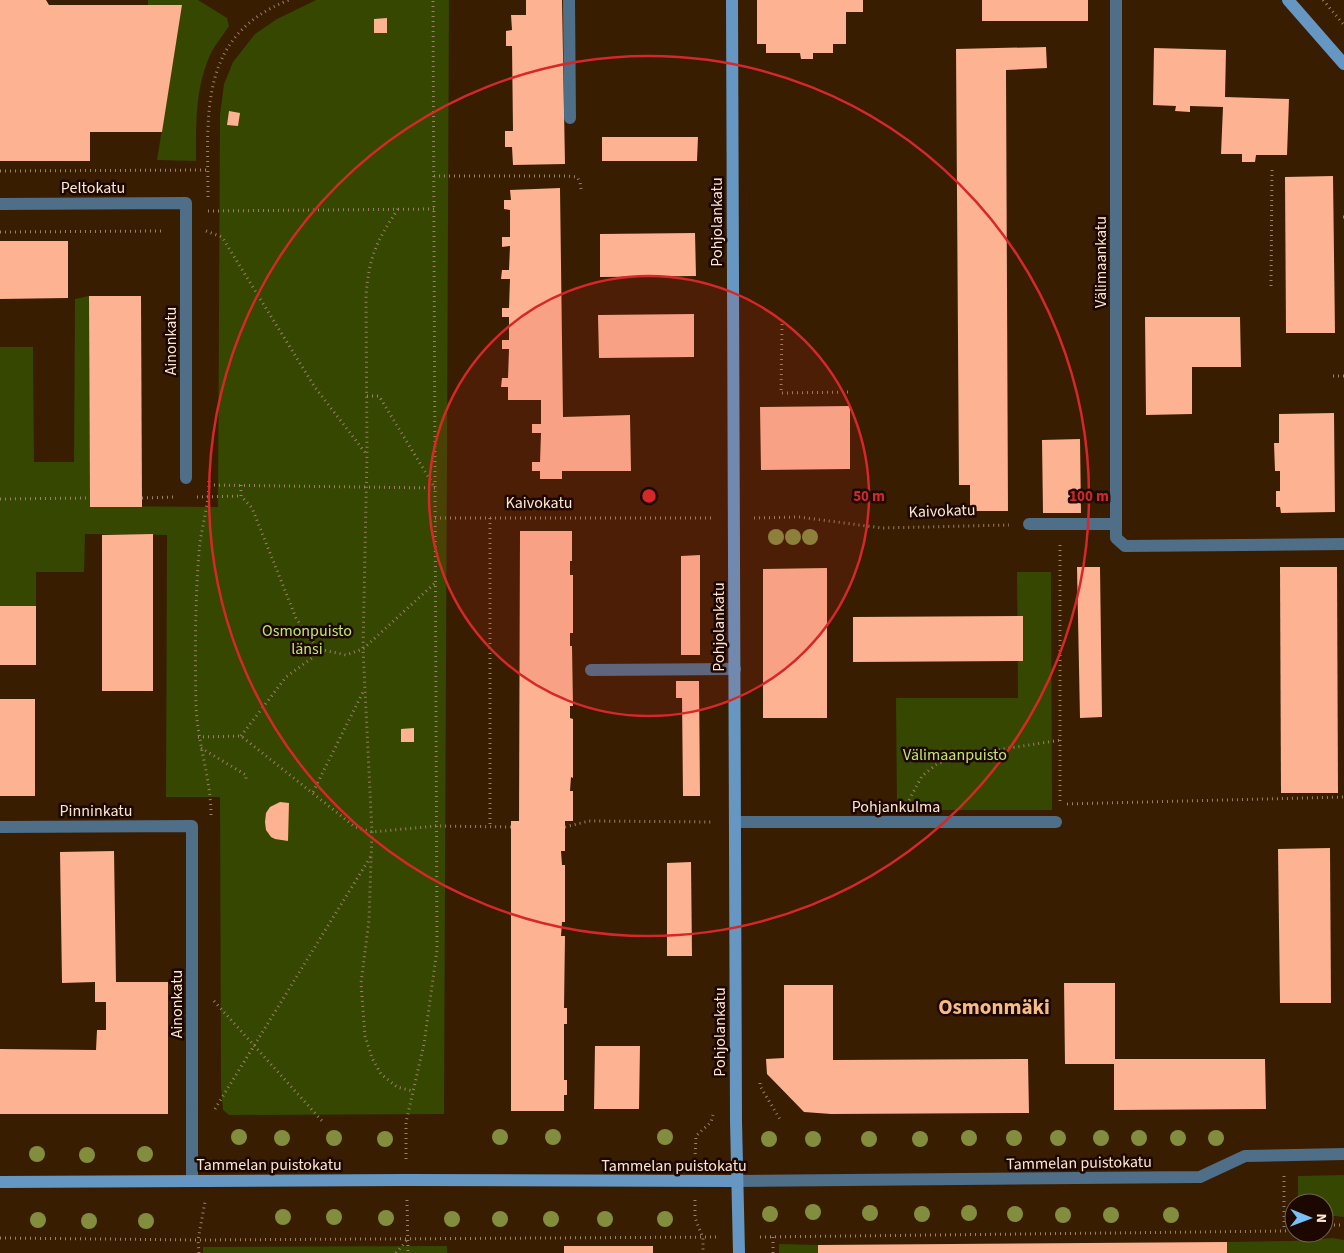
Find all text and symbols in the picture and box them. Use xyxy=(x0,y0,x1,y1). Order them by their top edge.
street label: Peltokatu xyxy=(61,177,125,199)
street label: Pohjolankatu xyxy=(706,177,728,267)
street label: Välimaankatu xyxy=(1090,216,1112,308)
street label: Ainonkatu xyxy=(160,307,182,375)
text: 50 m xyxy=(853,486,885,507)
text: 100 m xyxy=(1069,486,1109,507)
centre of rings xyxy=(640,487,658,505)
street label: Kaivokatu xyxy=(505,492,573,514)
street label: Kaivokatu xyxy=(908,499,976,523)
street label: Pohjolankatu xyxy=(708,582,730,672)
park label: Osmonpuisto länsi xyxy=(262,620,352,660)
park label: Välimaanpuisto xyxy=(903,744,1007,766)
street label: Pohjankulma xyxy=(852,796,940,818)
street label: Pinninkatu xyxy=(60,800,132,822)
street label: Ainonkatu xyxy=(166,970,188,1038)
street label: Pohjolankatu xyxy=(709,987,731,1077)
district label: Osmonmäki xyxy=(938,992,1050,1022)
street label: Tammelan puistokatu xyxy=(1006,1151,1152,1175)
street label: Tammelan puistokatu xyxy=(196,1154,342,1176)
street label: Tammelan puistokatu xyxy=(601,1155,747,1177)
north arrow xyxy=(1284,1193,1334,1243)
text: N xyxy=(1311,1213,1331,1223)

